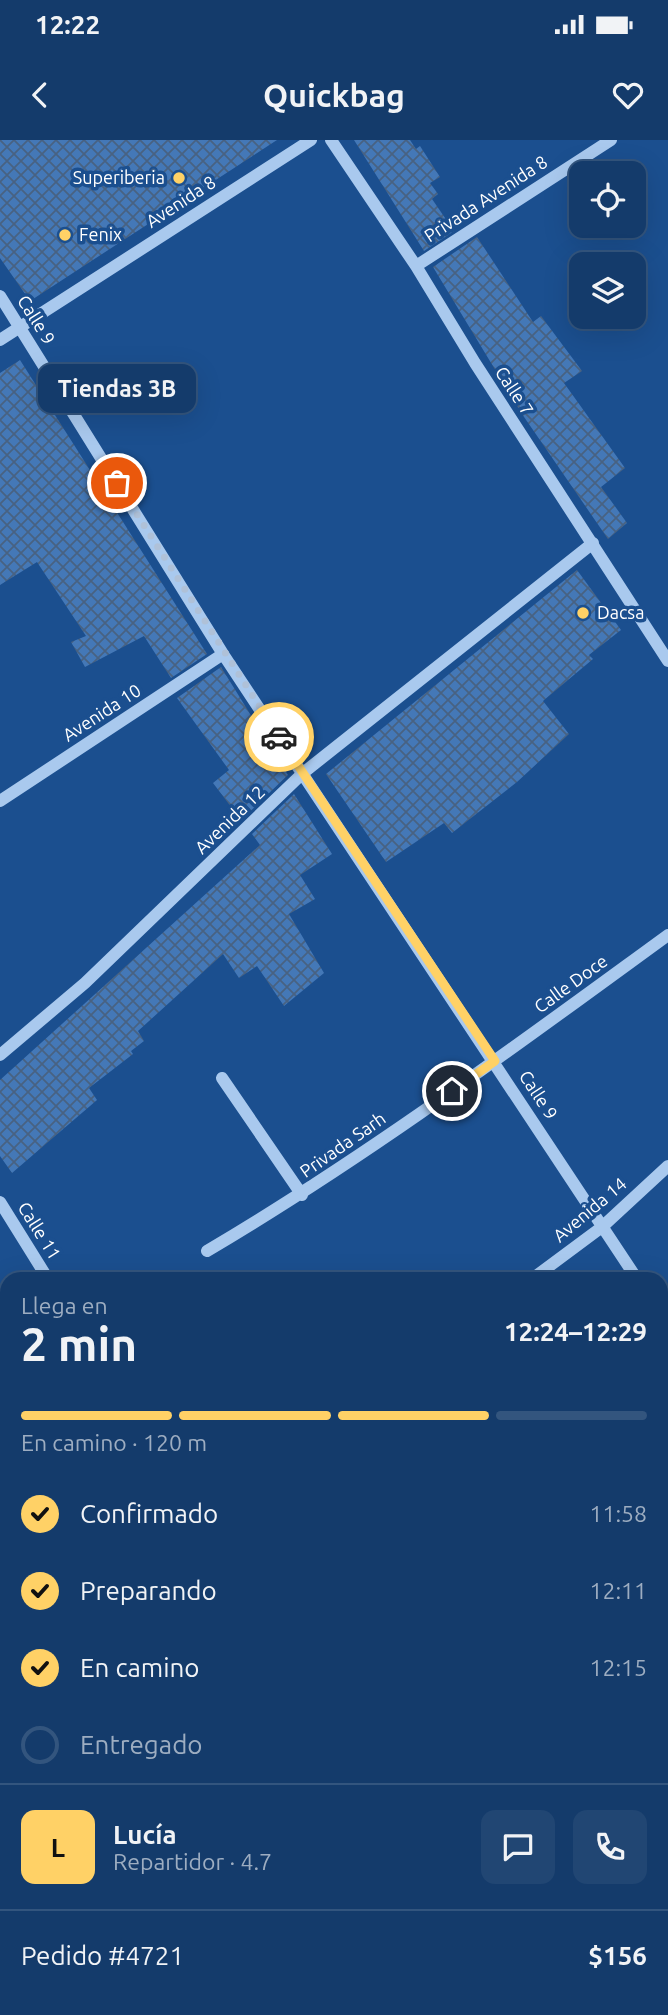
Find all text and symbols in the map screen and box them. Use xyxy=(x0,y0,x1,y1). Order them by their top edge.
text: 12:22 xyxy=(35,10,100,39)
icon: back xyxy=(21,76,59,114)
icon: heart xyxy=(609,76,647,114)
text: Quickbag xyxy=(263,77,405,113)
street label: Privada Avenida 8 xyxy=(420,151,551,245)
map controls xyxy=(569,161,646,329)
button: locate xyxy=(569,161,646,238)
place label: Superiberia xyxy=(73,167,165,187)
marker: Superiberia xyxy=(171,170,187,186)
street label: Avenida 8 xyxy=(142,171,219,231)
place label: Fenix xyxy=(79,224,122,244)
marker: Fenix xyxy=(57,227,73,243)
button: layers xyxy=(569,252,646,329)
street label: Calle 9 xyxy=(14,291,60,348)
street label: Calle 7 xyxy=(492,362,538,419)
callout: Tiendas 3B xyxy=(38,364,196,413)
text: Tiendas 3B xyxy=(58,376,176,401)
pin xyxy=(87,453,147,513)
icon: bag xyxy=(98,464,136,502)
place label: Dacsa xyxy=(597,602,644,622)
marker: Dacsa xyxy=(575,605,591,621)
street label: Avenida 10 xyxy=(59,680,144,745)
courier xyxy=(244,702,314,772)
icon: car xyxy=(260,718,298,756)
street label: Avenida 12 xyxy=(190,781,268,857)
street label: Calle Doce xyxy=(530,950,611,1016)
pin xyxy=(422,1061,482,1121)
street label: Calle 9 xyxy=(516,1066,562,1123)
icon: home xyxy=(433,1072,471,1110)
street label: Privada Sarh xyxy=(296,1107,389,1181)
street label: Avenida 14 xyxy=(549,1173,630,1246)
street label: Calle 11 xyxy=(14,1198,65,1263)
text: Llega en xyxy=(21,1293,108,1318)
text: 12:24–12:29 xyxy=(504,1317,647,1346)
text: 2 min xyxy=(21,1318,137,1370)
text: En camino · 120 m xyxy=(21,1430,207,1455)
icon: check xyxy=(21,1495,59,1533)
text: Confirmado xyxy=(80,1499,218,1528)
text: 11:58 xyxy=(589,1501,647,1526)
icon: check xyxy=(21,1572,59,1610)
text: Preparando xyxy=(80,1576,217,1605)
text: 12:11 xyxy=(589,1578,647,1603)
icon: check xyxy=(21,1649,59,1687)
text: En camino xyxy=(80,1653,200,1682)
text: 12:15 xyxy=(589,1655,647,1680)
text: Entregado xyxy=(80,1730,203,1759)
button: chat xyxy=(481,1810,555,1884)
button: phone xyxy=(573,1810,647,1884)
text: Lucía xyxy=(113,1820,177,1849)
text: L xyxy=(51,1833,65,1862)
text: Repartidor · 4.7 xyxy=(113,1849,272,1874)
text: Pedido #4721 xyxy=(21,1941,184,1970)
text: $156 xyxy=(588,1941,647,1970)

